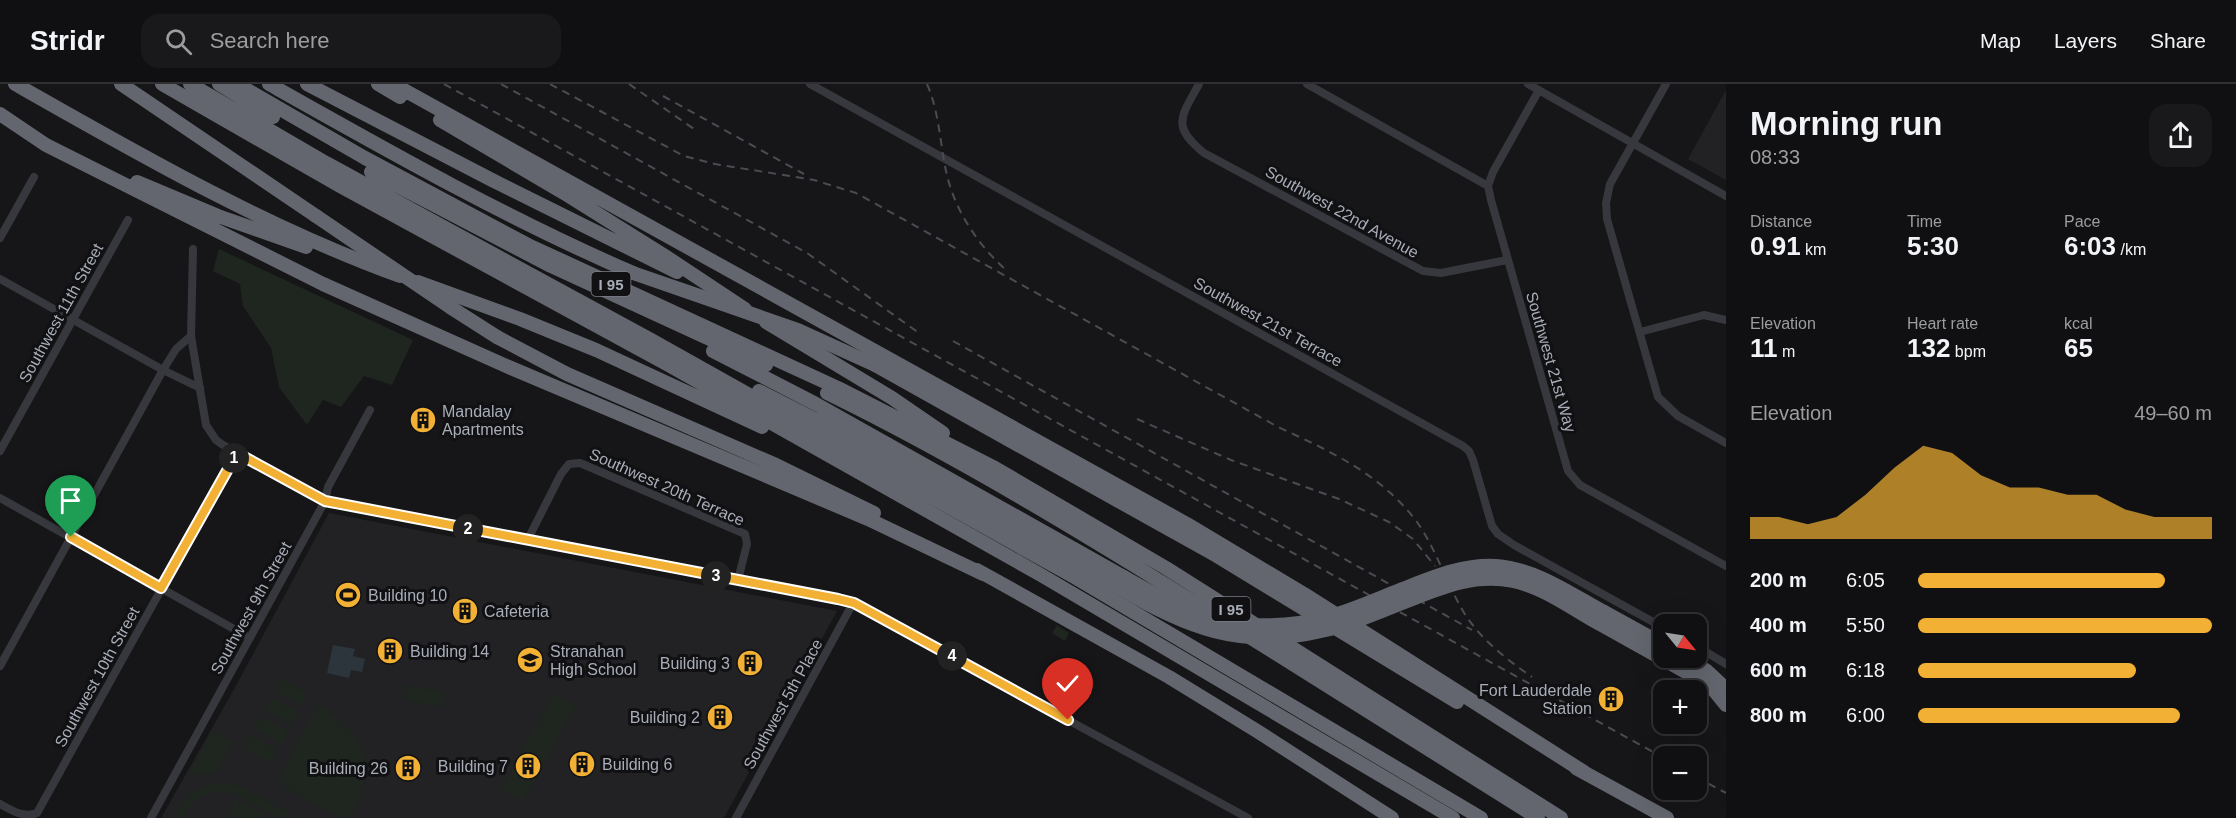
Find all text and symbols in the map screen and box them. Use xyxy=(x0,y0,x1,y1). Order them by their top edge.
search box xyxy=(141,14,561,68)
text: Stridr xyxy=(30,25,105,56)
icon: search xyxy=(162,25,195,58)
text: Search here xyxy=(210,28,330,53)
text: Map xyxy=(1980,29,2021,52)
text: Layers xyxy=(2054,29,2117,52)
text: Share xyxy=(2150,29,2206,52)
button: share xyxy=(2149,104,2212,167)
text: Morning run xyxy=(1750,105,1942,142)
text: 08:33 xyxy=(1750,146,1800,168)
street label: Southwest 22nd Avenue xyxy=(1263,163,1422,261)
text: Distance xyxy=(1750,213,1812,230)
text: Time xyxy=(1907,213,1942,230)
text: Pace xyxy=(2064,213,2100,230)
text: 0.91 xyxy=(1750,231,1801,261)
text: 5:30 xyxy=(1907,231,1959,261)
text: 6:03 xyxy=(2064,231,2116,261)
street label: Southwest 11th Street xyxy=(16,240,107,385)
text: km xyxy=(1801,241,1826,258)
text: /km xyxy=(2116,241,2146,258)
road number: I 95 xyxy=(592,272,630,296)
street label: Southwest 21st Terrace xyxy=(1191,274,1345,370)
street label: Southwest 21st Way xyxy=(1523,290,1579,434)
text: Elevation xyxy=(1750,315,1816,332)
text: Heart rate xyxy=(1907,315,1978,332)
text: kcal xyxy=(2064,315,2092,332)
text: 11 xyxy=(1750,333,1778,363)
text: 132 xyxy=(1907,333,1950,363)
text: 65 xyxy=(2064,333,2093,363)
text: m xyxy=(1778,343,1795,360)
text: bpm xyxy=(1950,343,1986,360)
text: Elevation xyxy=(1750,402,1832,424)
text: 49–60 m xyxy=(2134,402,2212,424)
place label: Mandalay Apartments xyxy=(442,403,524,438)
building icon: Mandalay Apartments xyxy=(408,405,438,435)
pin: 1 xyxy=(219,443,249,473)
street label: Southwest 20th Terrace xyxy=(587,445,747,529)
text: 1 xyxy=(230,449,238,466)
pin xyxy=(45,475,96,537)
icon: arrive xyxy=(54,484,87,517)
pin: 2 xyxy=(453,514,483,544)
text: 2 xyxy=(464,520,472,537)
street label: Southwest 9th Street xyxy=(208,538,295,677)
pin: 3 xyxy=(701,561,731,591)
text: 3 xyxy=(712,567,720,584)
text: 200 m xyxy=(1750,569,1807,591)
text: 6:05 xyxy=(1846,569,1885,591)
sports icon: Building 10 xyxy=(333,580,363,610)
place label: Building 10 xyxy=(368,587,447,604)
building icon: Cafeteria xyxy=(450,596,480,626)
road number: I 95 xyxy=(1212,597,1250,621)
place label: Cafeteria xyxy=(484,603,549,620)
street label: Southwest 10th Street xyxy=(51,604,143,750)
north arrow xyxy=(1653,614,1707,668)
map controls xyxy=(1653,614,1707,800)
text: 400 m xyxy=(1750,614,1807,636)
text: 5:50 xyxy=(1846,614,1885,636)
building icon: Building 14 xyxy=(375,636,405,666)
street label: Southwest 5th Place xyxy=(740,636,826,772)
pin: 4 xyxy=(937,641,967,671)
place label: Building 14 xyxy=(410,643,489,660)
place label: Stranahan High School xyxy=(550,643,636,678)
school or university icon: Stranahan High School xyxy=(515,645,545,675)
text: 4 xyxy=(948,647,956,664)
building icon: Building 3 xyxy=(735,648,765,678)
place label: Building 3 xyxy=(660,655,730,672)
pin xyxy=(1042,658,1093,720)
text: 600 m xyxy=(1750,659,1807,681)
text: 6:18 xyxy=(1846,659,1885,681)
icon: check xyxy=(1051,667,1084,700)
button: + xyxy=(1653,680,1707,734)
place label: Fort Lauderdale Station xyxy=(1479,682,1592,717)
building icon: Fort Lauderdale Station xyxy=(1596,684,1626,714)
building icon: Building 2 xyxy=(705,702,735,732)
text: 800 m xyxy=(1750,704,1807,726)
text: 6:00 xyxy=(1846,704,1885,726)
place label: Building 2 xyxy=(630,709,700,726)
button: − xyxy=(1653,746,1707,800)
building icon: Building 6 xyxy=(567,749,597,779)
building icon: Building 7 xyxy=(513,751,543,781)
building icon: Building 26 xyxy=(393,753,423,783)
place label: Building 6 xyxy=(602,756,672,773)
place label: Building 7 xyxy=(438,758,508,775)
place label: Building 26 xyxy=(309,760,388,777)

